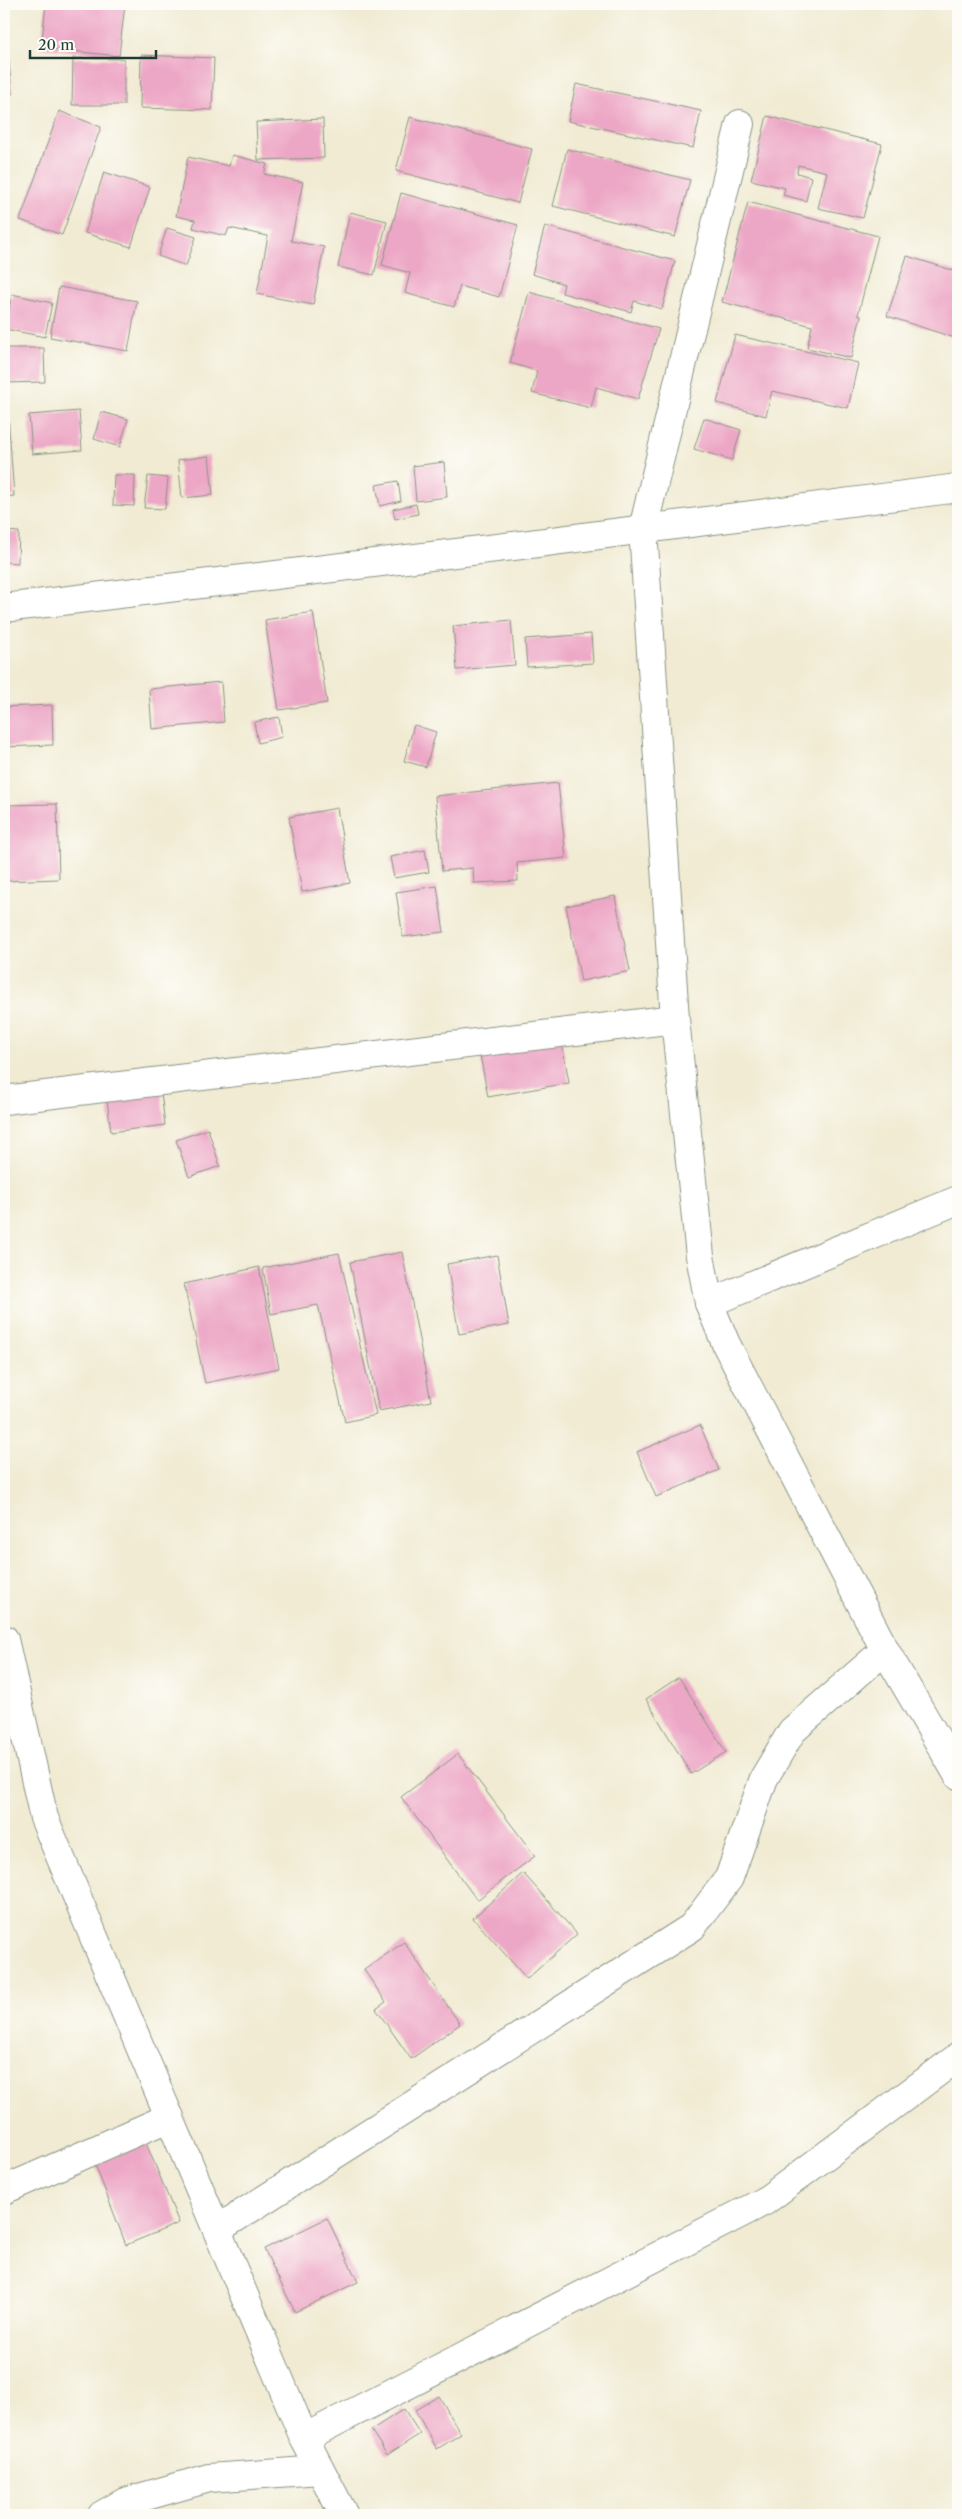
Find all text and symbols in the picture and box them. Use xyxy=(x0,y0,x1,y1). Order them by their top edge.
scale bar xyxy=(30,28,156,60)
text: 20 m xyxy=(38,35,74,54)

